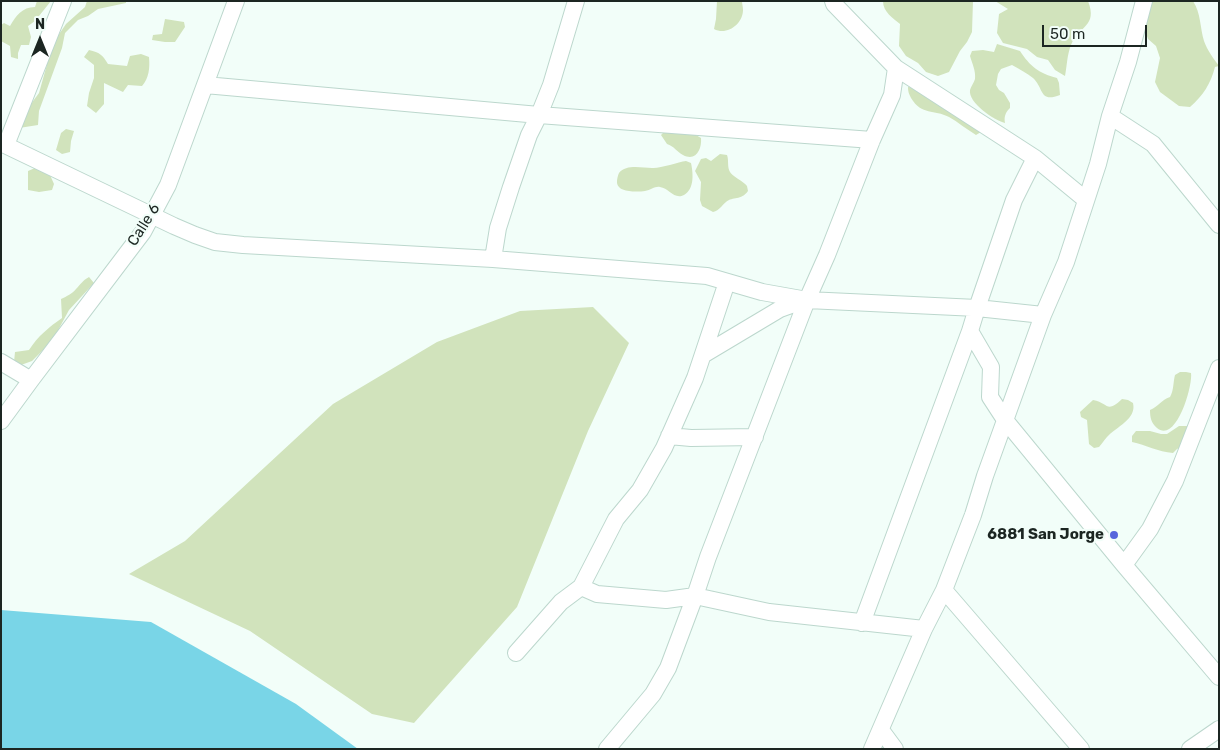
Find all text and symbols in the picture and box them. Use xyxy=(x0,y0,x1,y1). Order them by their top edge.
north arrow xyxy=(15,15,65,65)
scale bar xyxy=(1045,15,1150,47)
text: N xyxy=(35,16,45,33)
text: 50 m xyxy=(1050,25,1085,43)
street label: Calle 6 xyxy=(124,200,164,250)
place label: 6881 San Jorge xyxy=(987,526,1104,544)
marker: 6881 San Jorge xyxy=(1108,529,1120,541)

